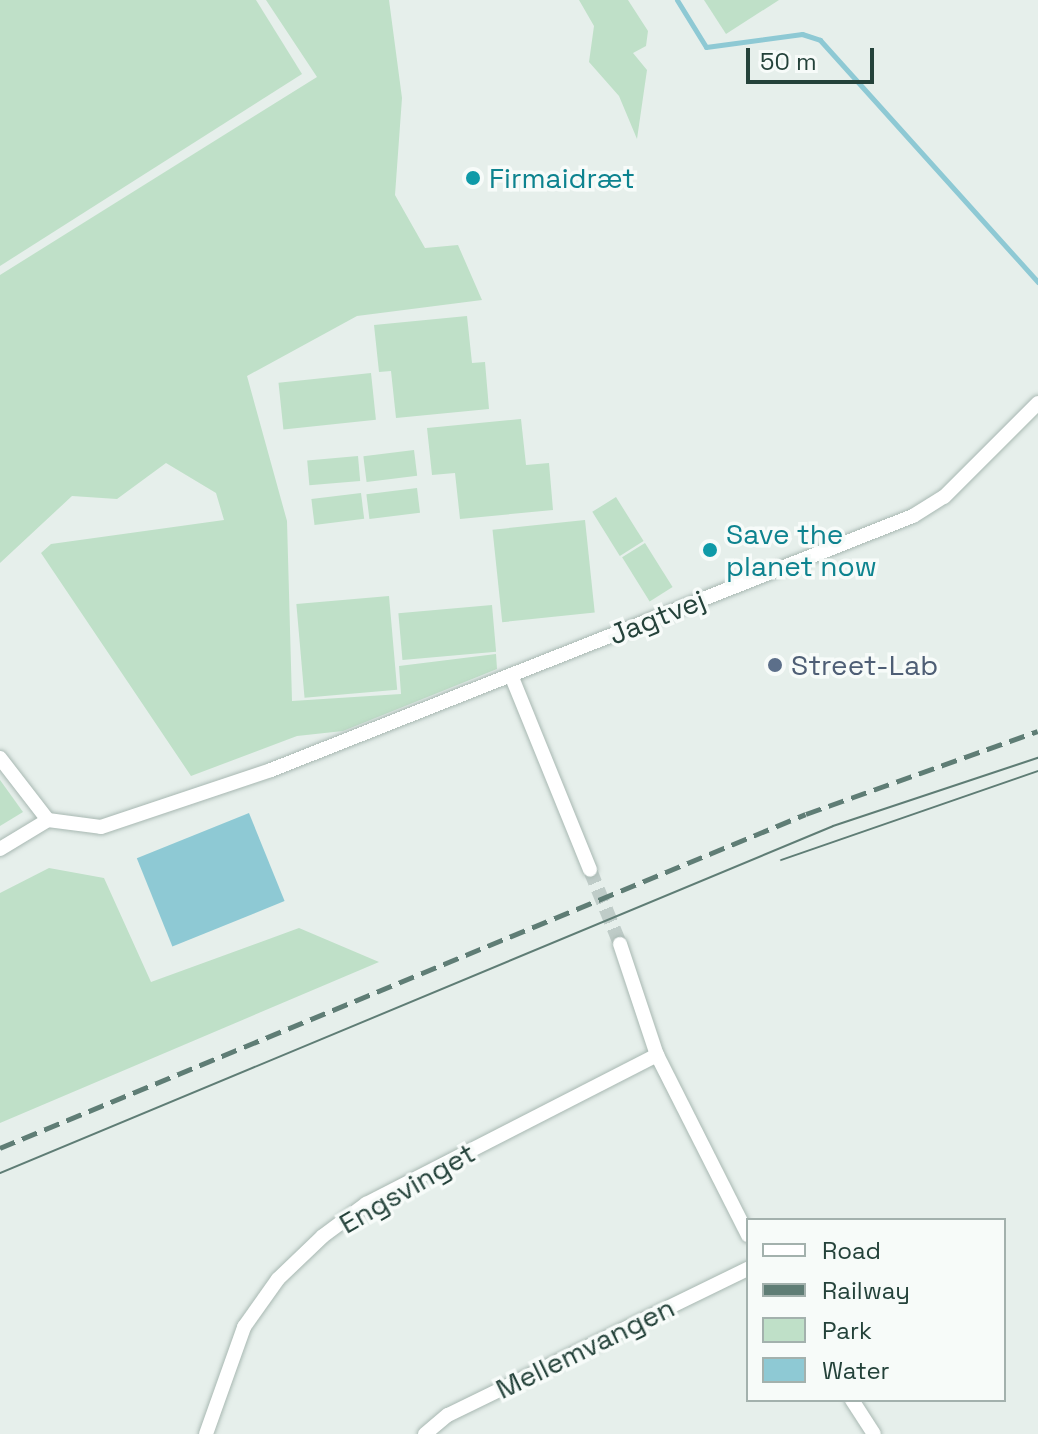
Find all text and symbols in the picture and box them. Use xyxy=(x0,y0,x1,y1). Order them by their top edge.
scale bar xyxy=(750,32,878,82)
text: 50 m xyxy=(760,46,817,77)
place label: Firmaidræt xyxy=(489,161,635,195)
marker: Firmaidræt xyxy=(464,169,482,187)
place label: Save the planet now xyxy=(726,517,877,583)
marker: Save the planet now xyxy=(701,541,719,559)
street label: Jagtvej xyxy=(604,583,710,651)
place label: Street-Lab xyxy=(791,648,938,682)
marker: Street-Lab xyxy=(766,656,784,674)
street label: Engsvinget xyxy=(333,1136,481,1240)
legend xyxy=(746,1218,1006,1402)
text: Road xyxy=(822,1235,881,1266)
text: Railway xyxy=(822,1275,910,1306)
street label: Mellemvangen xyxy=(490,1290,680,1406)
text: Park xyxy=(822,1315,872,1346)
text: Water xyxy=(822,1355,890,1386)

